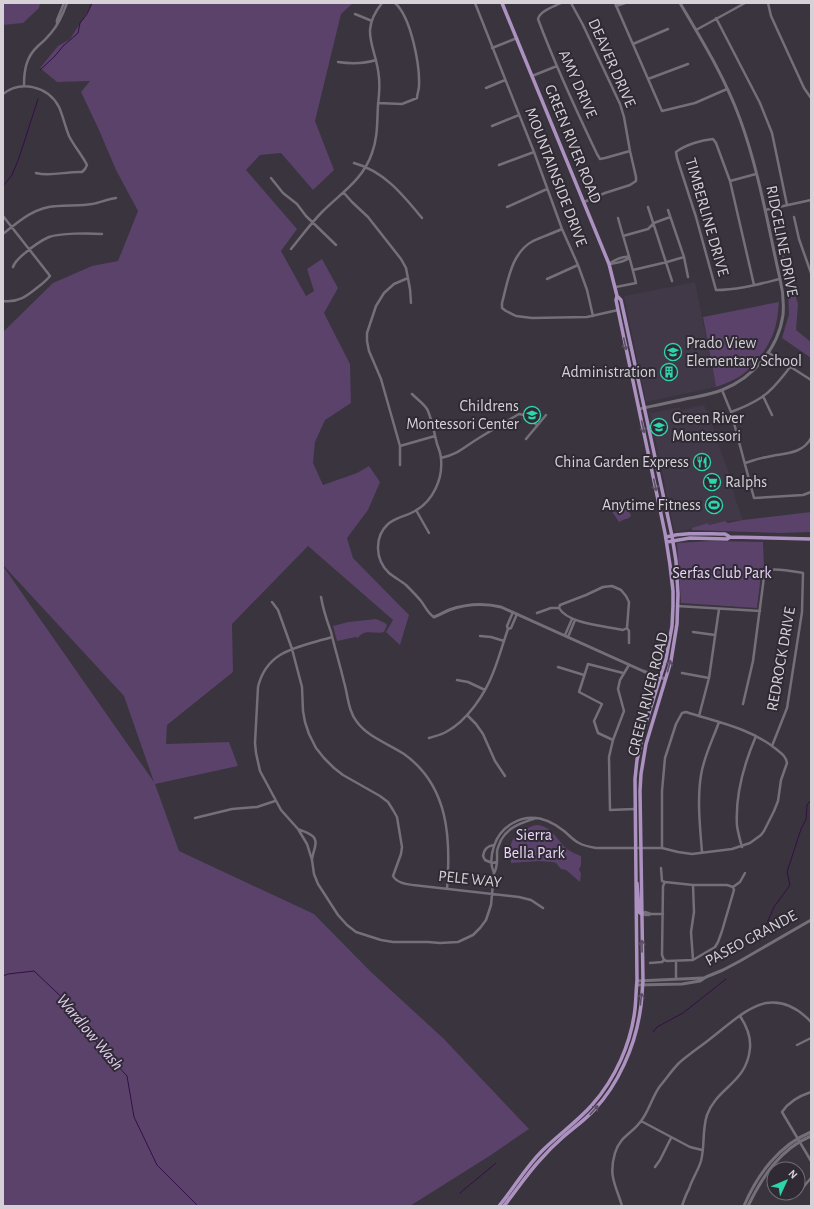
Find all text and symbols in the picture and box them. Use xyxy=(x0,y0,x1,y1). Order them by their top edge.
street label: DEAVER DRIVE xyxy=(585,16,639,110)
street label: AMY DRIVE xyxy=(556,47,600,121)
street label: GREEN RIVER ROAD xyxy=(542,82,604,206)
street label: MOUNTAINSIDE DRIVE xyxy=(522,105,590,249)
street label: TIMBERLINE DRIVE xyxy=(682,156,732,278)
street label: RIDGELINE DRIVE xyxy=(763,184,801,298)
place label: Prado View Elementary School xyxy=(686,335,802,370)
one-way arrow xyxy=(621,337,629,350)
school or university icon: Prado View Elementary School xyxy=(663,342,683,362)
building icon: Administration xyxy=(659,362,679,382)
place label: Administration xyxy=(562,364,656,380)
place label: Childrens Montessori Center xyxy=(406,398,520,432)
school or university icon: Childrens Montessori Center xyxy=(522,405,542,425)
place label: Green River Montessori xyxy=(672,410,745,444)
school or university icon: Green River Montessori xyxy=(649,417,669,437)
one-way arrow xyxy=(639,420,647,433)
restaurant icon: China Garden Express xyxy=(692,452,712,472)
place label: China Garden Express xyxy=(555,454,689,470)
supermarket icon: Ralphs xyxy=(702,472,722,492)
place label: Ralphs xyxy=(725,474,767,490)
one-way arrow xyxy=(651,479,659,492)
sports icon: Anytime Fitness xyxy=(704,495,724,515)
place label: Anytime Fitness xyxy=(602,497,701,514)
park label: Serfas Club Park xyxy=(672,565,772,581)
street label: REDROCK DRIVE xyxy=(764,605,798,712)
street label: GREEN RIVER ROAD xyxy=(625,631,671,757)
one-way arrow xyxy=(666,660,673,673)
park label: Sierra Bella Park xyxy=(503,827,565,861)
street label: PELE WAY xyxy=(437,868,503,890)
street label: PASEO GRANDE xyxy=(703,907,800,969)
one-way arrow xyxy=(639,940,646,953)
water label: Wardlow Wash xyxy=(53,991,127,1073)
one-way arrow xyxy=(638,993,645,1006)
one-way arrow xyxy=(589,1105,598,1115)
north arrow xyxy=(766,1161,806,1201)
text: N xyxy=(786,1168,799,1181)

